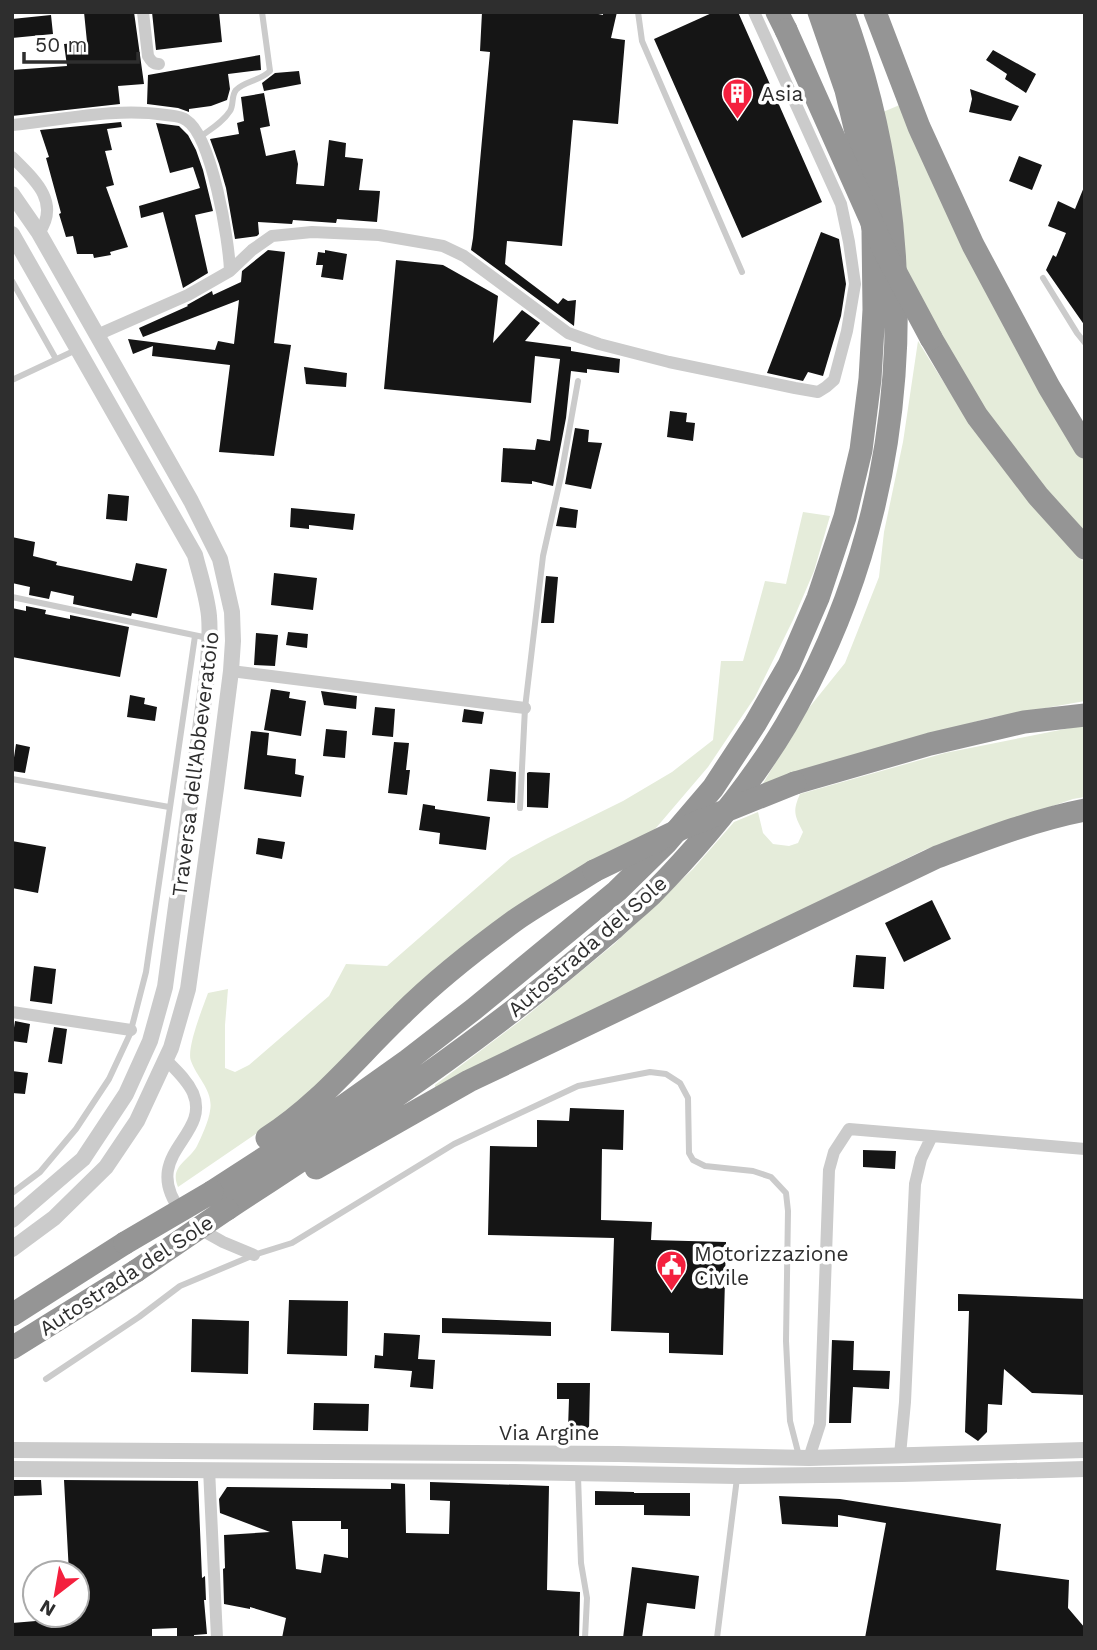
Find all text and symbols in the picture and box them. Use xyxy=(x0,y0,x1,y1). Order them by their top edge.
scale bar xyxy=(24,21,138,65)
text: 50 m xyxy=(35,32,87,57)
building icon: Asia xyxy=(721,76,755,120)
place label: Asia xyxy=(761,81,803,106)
street label: Traversa dell'Abbeveratoio xyxy=(166,630,224,898)
street label: Autostrada del Sole xyxy=(502,870,672,1022)
street label: Autostrada del Sole xyxy=(34,1209,218,1341)
place label: Motorizzazione Civile xyxy=(694,1241,849,1290)
public building icon: Motorizzazione Civile xyxy=(654,1248,688,1292)
street label: Via Argine xyxy=(499,1420,599,1445)
north arrow xyxy=(21,1559,91,1629)
text: N xyxy=(36,1595,59,1622)

